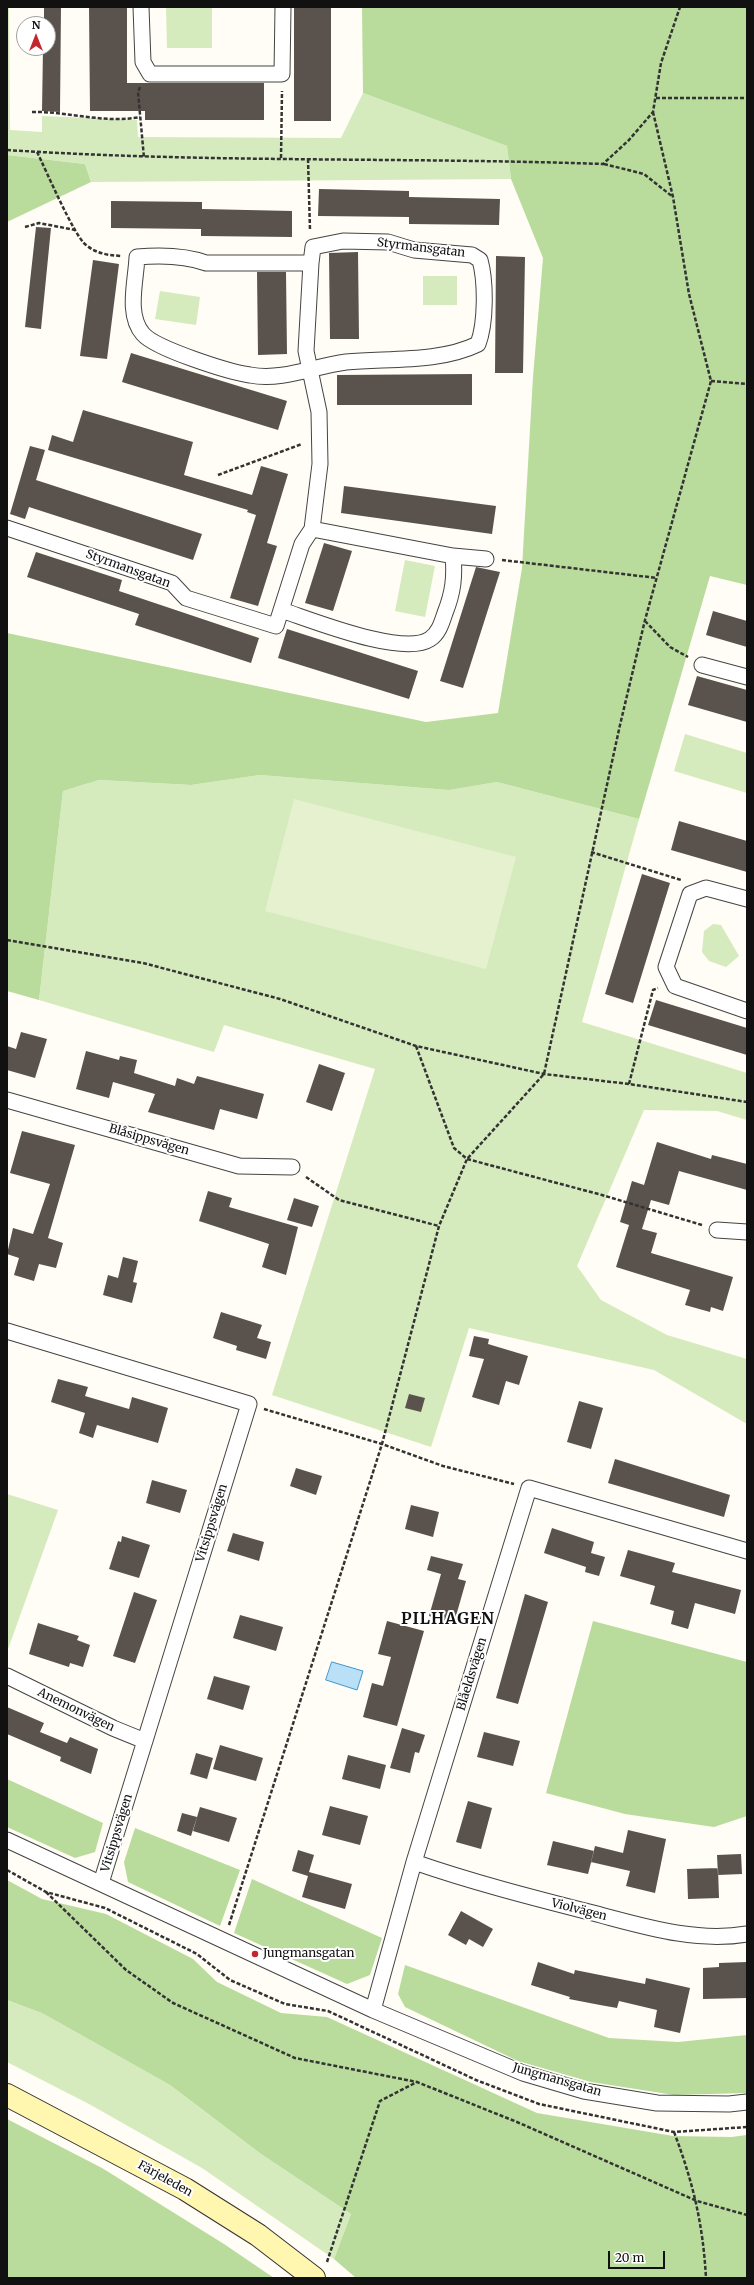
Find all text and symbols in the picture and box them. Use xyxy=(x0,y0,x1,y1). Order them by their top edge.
north arrow xyxy=(16,16,56,56)
text: N xyxy=(32,18,40,32)
street label: Styrmansgatan xyxy=(376,235,466,261)
street label: Styrmansgatan xyxy=(84,547,172,591)
street label: Blåsippsvägen xyxy=(107,1122,191,1158)
street label: Vitsippsvägen xyxy=(193,1482,231,1564)
district label: PILHAGEN xyxy=(401,1609,495,1629)
street label: Blåeldsvägen xyxy=(454,1636,490,1712)
street label: Anemonvägen xyxy=(35,1685,117,1735)
street label: Vitsippsvägen xyxy=(98,1792,136,1874)
street label: Violvägen xyxy=(550,1896,608,1924)
place label: Jungmansgatan xyxy=(263,1947,355,1961)
marker: Jungmansgatan xyxy=(250,1949,260,1959)
street label: Jungmansgatan xyxy=(511,2060,603,2100)
street label: Färjeleden xyxy=(135,2158,195,2200)
scale bar xyxy=(610,2243,667,2269)
text: 20 m xyxy=(615,2250,644,2265)

